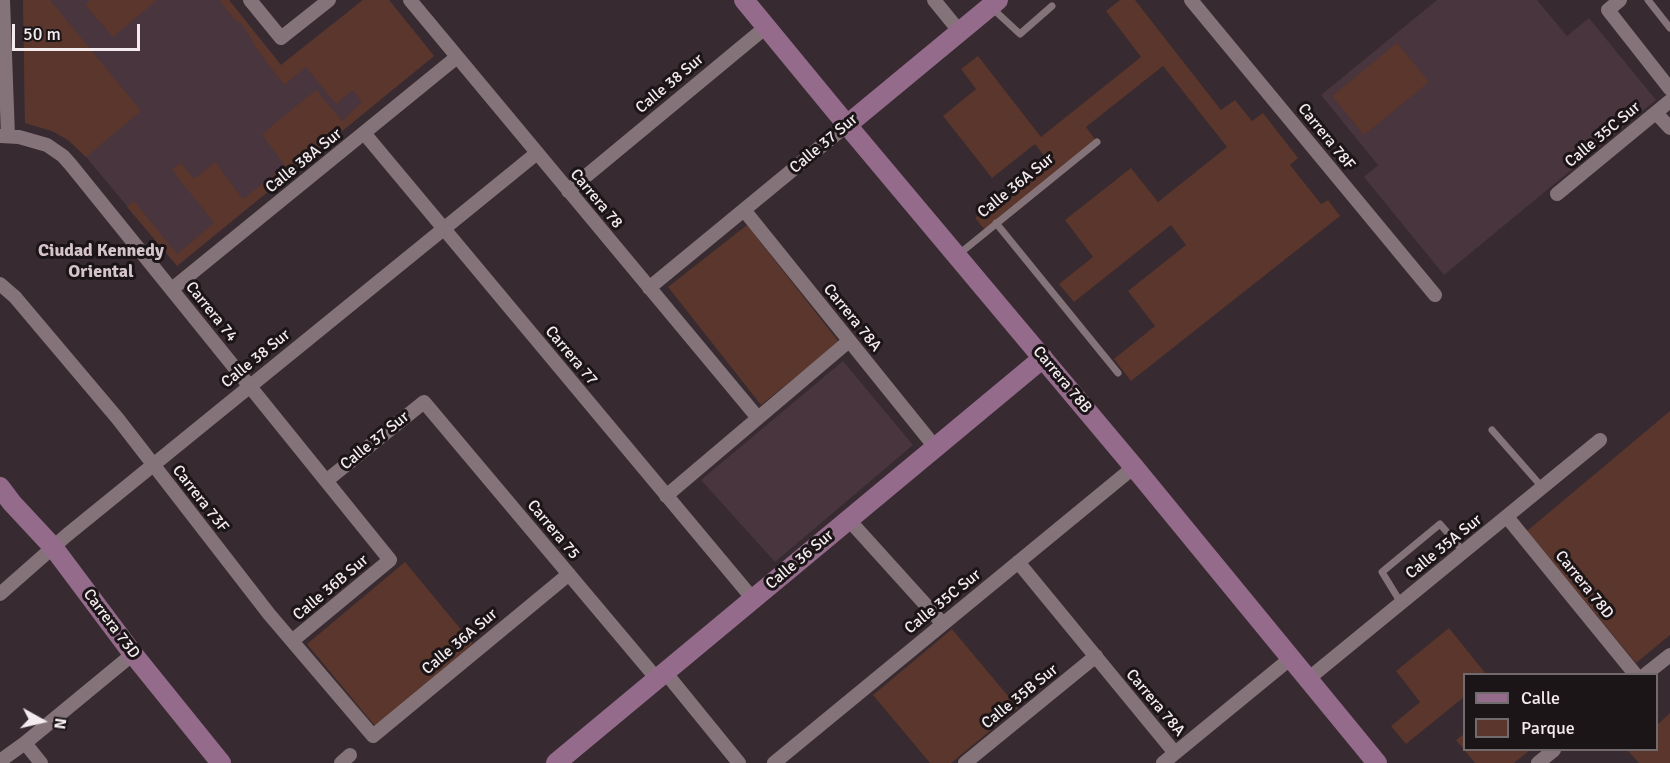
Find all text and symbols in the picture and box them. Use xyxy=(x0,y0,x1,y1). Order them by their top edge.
scale bar xyxy=(15,12,142,50)
text: 50 m xyxy=(23,23,61,45)
street label: Calle 38 Sur xyxy=(632,50,708,118)
street label: Calle 35C Sur xyxy=(1562,98,1644,172)
street label: Carrera 78F xyxy=(1293,100,1359,174)
street label: Calle 37 Sur xyxy=(786,110,862,178)
street label: Calle 38A Sur xyxy=(262,124,346,198)
street label: Calle 36A Sur xyxy=(974,149,1058,223)
street label: Carrera 78 xyxy=(566,165,626,233)
district label: Ciudad Kennedy Oriental xyxy=(38,240,164,282)
street label: Carrera 74 xyxy=(181,278,241,346)
street label: Carrera 78A xyxy=(819,280,885,356)
street label: Carrera 77 xyxy=(541,322,601,390)
street label: Calle 38 Sur xyxy=(218,326,294,392)
street label: Carrera 78B xyxy=(1028,343,1096,417)
street label: Calle 37 Sur xyxy=(337,408,413,474)
street label: Carrera 73F xyxy=(168,462,232,536)
street label: Carrera 75 xyxy=(523,496,583,564)
street label: Calle 35A Sur xyxy=(1402,510,1486,584)
street label: Calle 36 Sur xyxy=(762,526,838,594)
street label: Carrera 78D xyxy=(1551,547,1617,623)
street label: Calle 36B Sur xyxy=(289,551,373,625)
street label: Calle 35C Sur xyxy=(901,566,985,638)
street label: Carrera 73D xyxy=(79,585,143,663)
street label: Calle 36A Sur xyxy=(418,605,502,679)
street label: Calle 35B Sur xyxy=(978,661,1062,733)
street label: Carrera 78A xyxy=(1121,666,1189,740)
legend xyxy=(1463,673,1658,751)
text: Calle xyxy=(1521,687,1560,709)
north arrow xyxy=(12,691,72,751)
text: N xyxy=(49,717,71,730)
text: Parque xyxy=(1521,717,1575,739)

